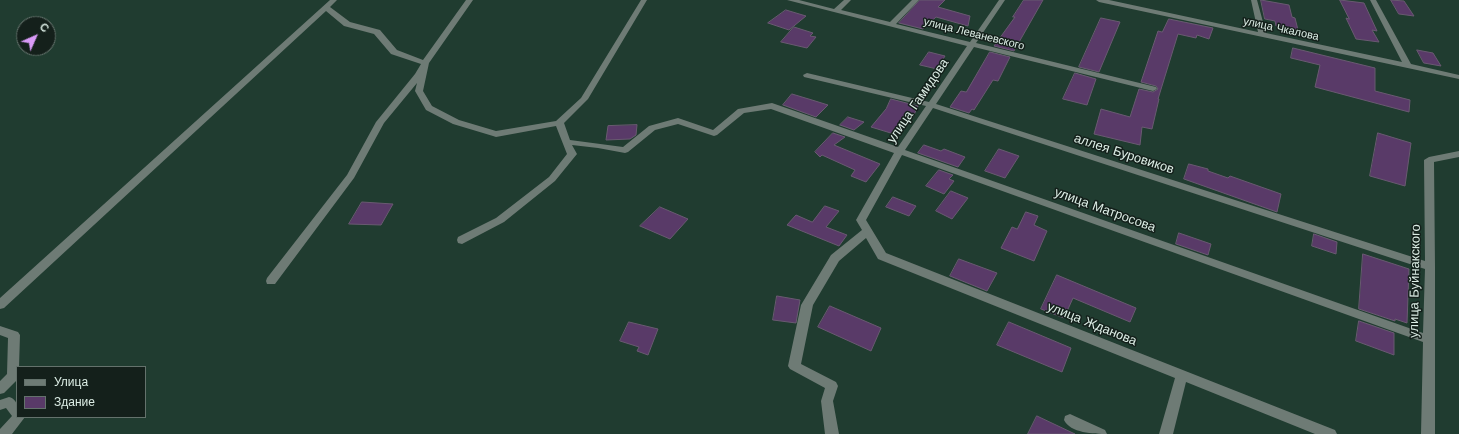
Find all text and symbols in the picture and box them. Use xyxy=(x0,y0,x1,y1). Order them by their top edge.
street label: улица Леваневского xyxy=(922,15,1026,53)
street label: улица Чкалова xyxy=(1242,15,1320,43)
north arrow xyxy=(16,16,56,56)
text: С xyxy=(37,20,52,35)
street label: улица Гамидова xyxy=(884,56,952,146)
street label: аллея Буровиков xyxy=(1072,130,1176,178)
street label: улица Матросова xyxy=(1052,184,1158,236)
street label: улица Буйнакского xyxy=(1406,224,1424,338)
street label: улица Жданова xyxy=(1045,299,1139,349)
legend xyxy=(16,366,146,418)
text: Улица xyxy=(54,375,88,389)
text: Здание xyxy=(54,395,95,409)

